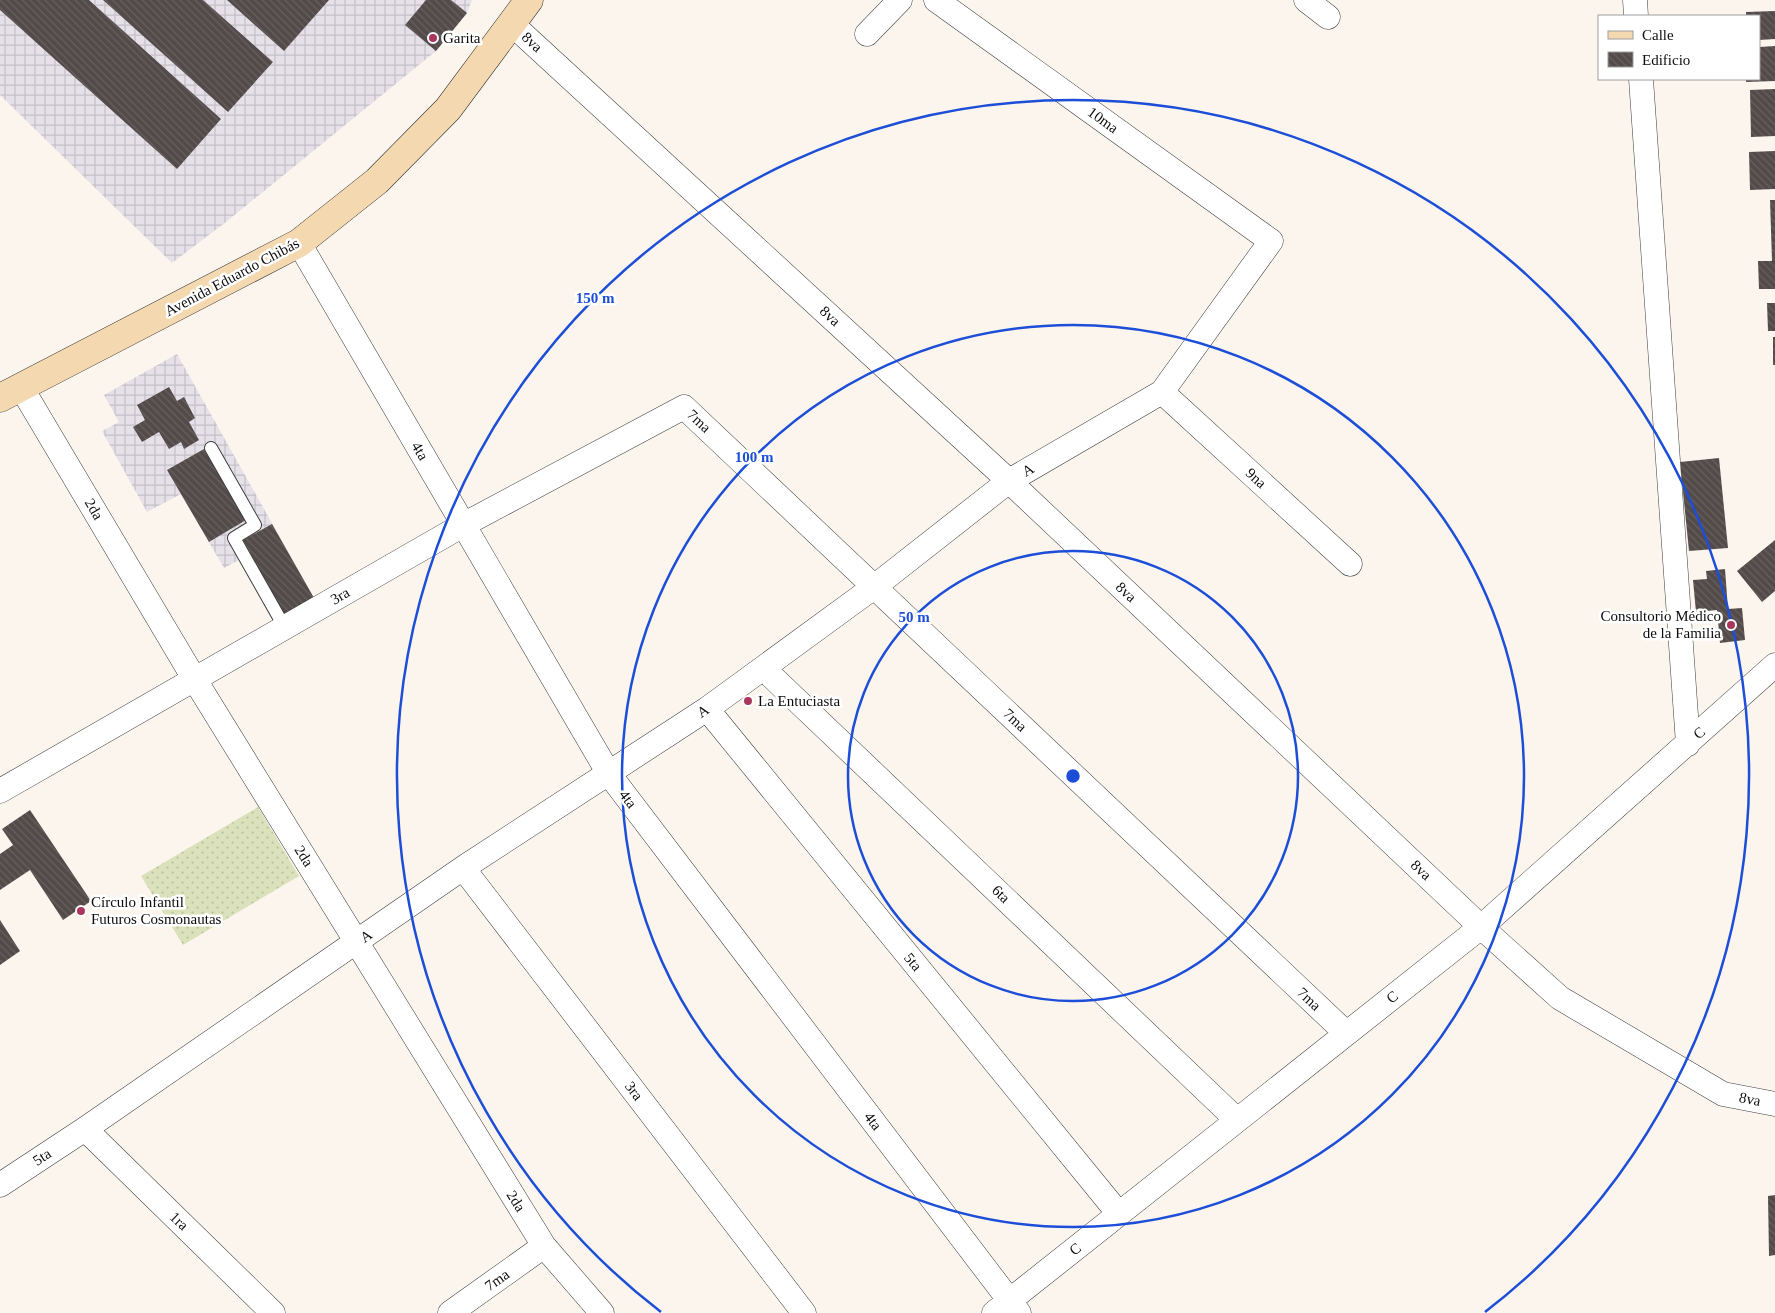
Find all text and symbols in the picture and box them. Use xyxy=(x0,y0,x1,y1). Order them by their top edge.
legend xyxy=(1598,15,1760,80)
text: Calle xyxy=(1642,27,1674,43)
street label: 8va xyxy=(519,29,546,55)
place label: Garita xyxy=(443,30,481,46)
marker: Garita xyxy=(427,32,439,44)
text: Edificio xyxy=(1642,52,1690,68)
street label: 10ma xyxy=(1085,104,1121,136)
street label: Avenida Eduardo Chibás xyxy=(162,235,302,319)
text: 150 m xyxy=(576,290,615,306)
street label: 8va xyxy=(817,303,844,329)
street label: 7ma xyxy=(684,406,714,436)
street label: 4ta xyxy=(408,439,432,463)
text: 100 m xyxy=(735,449,774,465)
street label: A xyxy=(1019,460,1037,480)
street label: 9na xyxy=(1243,465,1270,491)
street label: 2da xyxy=(82,496,107,523)
street label: 8va xyxy=(1113,579,1140,605)
street label: 3ra xyxy=(328,584,353,608)
place label: Consultorio Médico de la Familia xyxy=(1601,608,1721,641)
text: 50 m xyxy=(898,609,930,625)
marker: Consultorio Médico de la Familia xyxy=(1725,619,1737,631)
place label: La Entuciasta xyxy=(758,693,840,709)
marker: La Entuciasta xyxy=(742,695,754,707)
street label: A xyxy=(694,701,712,721)
street label: 7ma xyxy=(1000,705,1030,735)
street label: C xyxy=(1690,724,1708,742)
centre of rings xyxy=(1064,767,1082,785)
street label: 4ta xyxy=(616,787,640,811)
street label: 2da xyxy=(291,843,317,870)
street label: 8va xyxy=(1408,857,1435,883)
street label: 6ta xyxy=(989,882,1013,906)
place label: Círculo Infantil Futuros Cosmonautas xyxy=(91,894,222,927)
marker: Círculo Infantil Futuros Cosmonautas xyxy=(75,905,87,917)
street label: A xyxy=(357,926,375,946)
street label: 5ta xyxy=(901,950,925,974)
street label: 7ma xyxy=(1294,984,1324,1014)
street label: C xyxy=(1383,988,1401,1006)
street label: 3ra xyxy=(622,1079,646,1104)
street label: 8va xyxy=(1738,1089,1763,1109)
street label: 4ta xyxy=(861,1109,885,1133)
street label: 5ta xyxy=(30,1145,54,1169)
street label: 2da xyxy=(503,1188,529,1215)
street label: 1ra xyxy=(167,1209,192,1234)
street label: C xyxy=(1066,1240,1084,1258)
street label: 7ma xyxy=(482,1266,512,1294)

